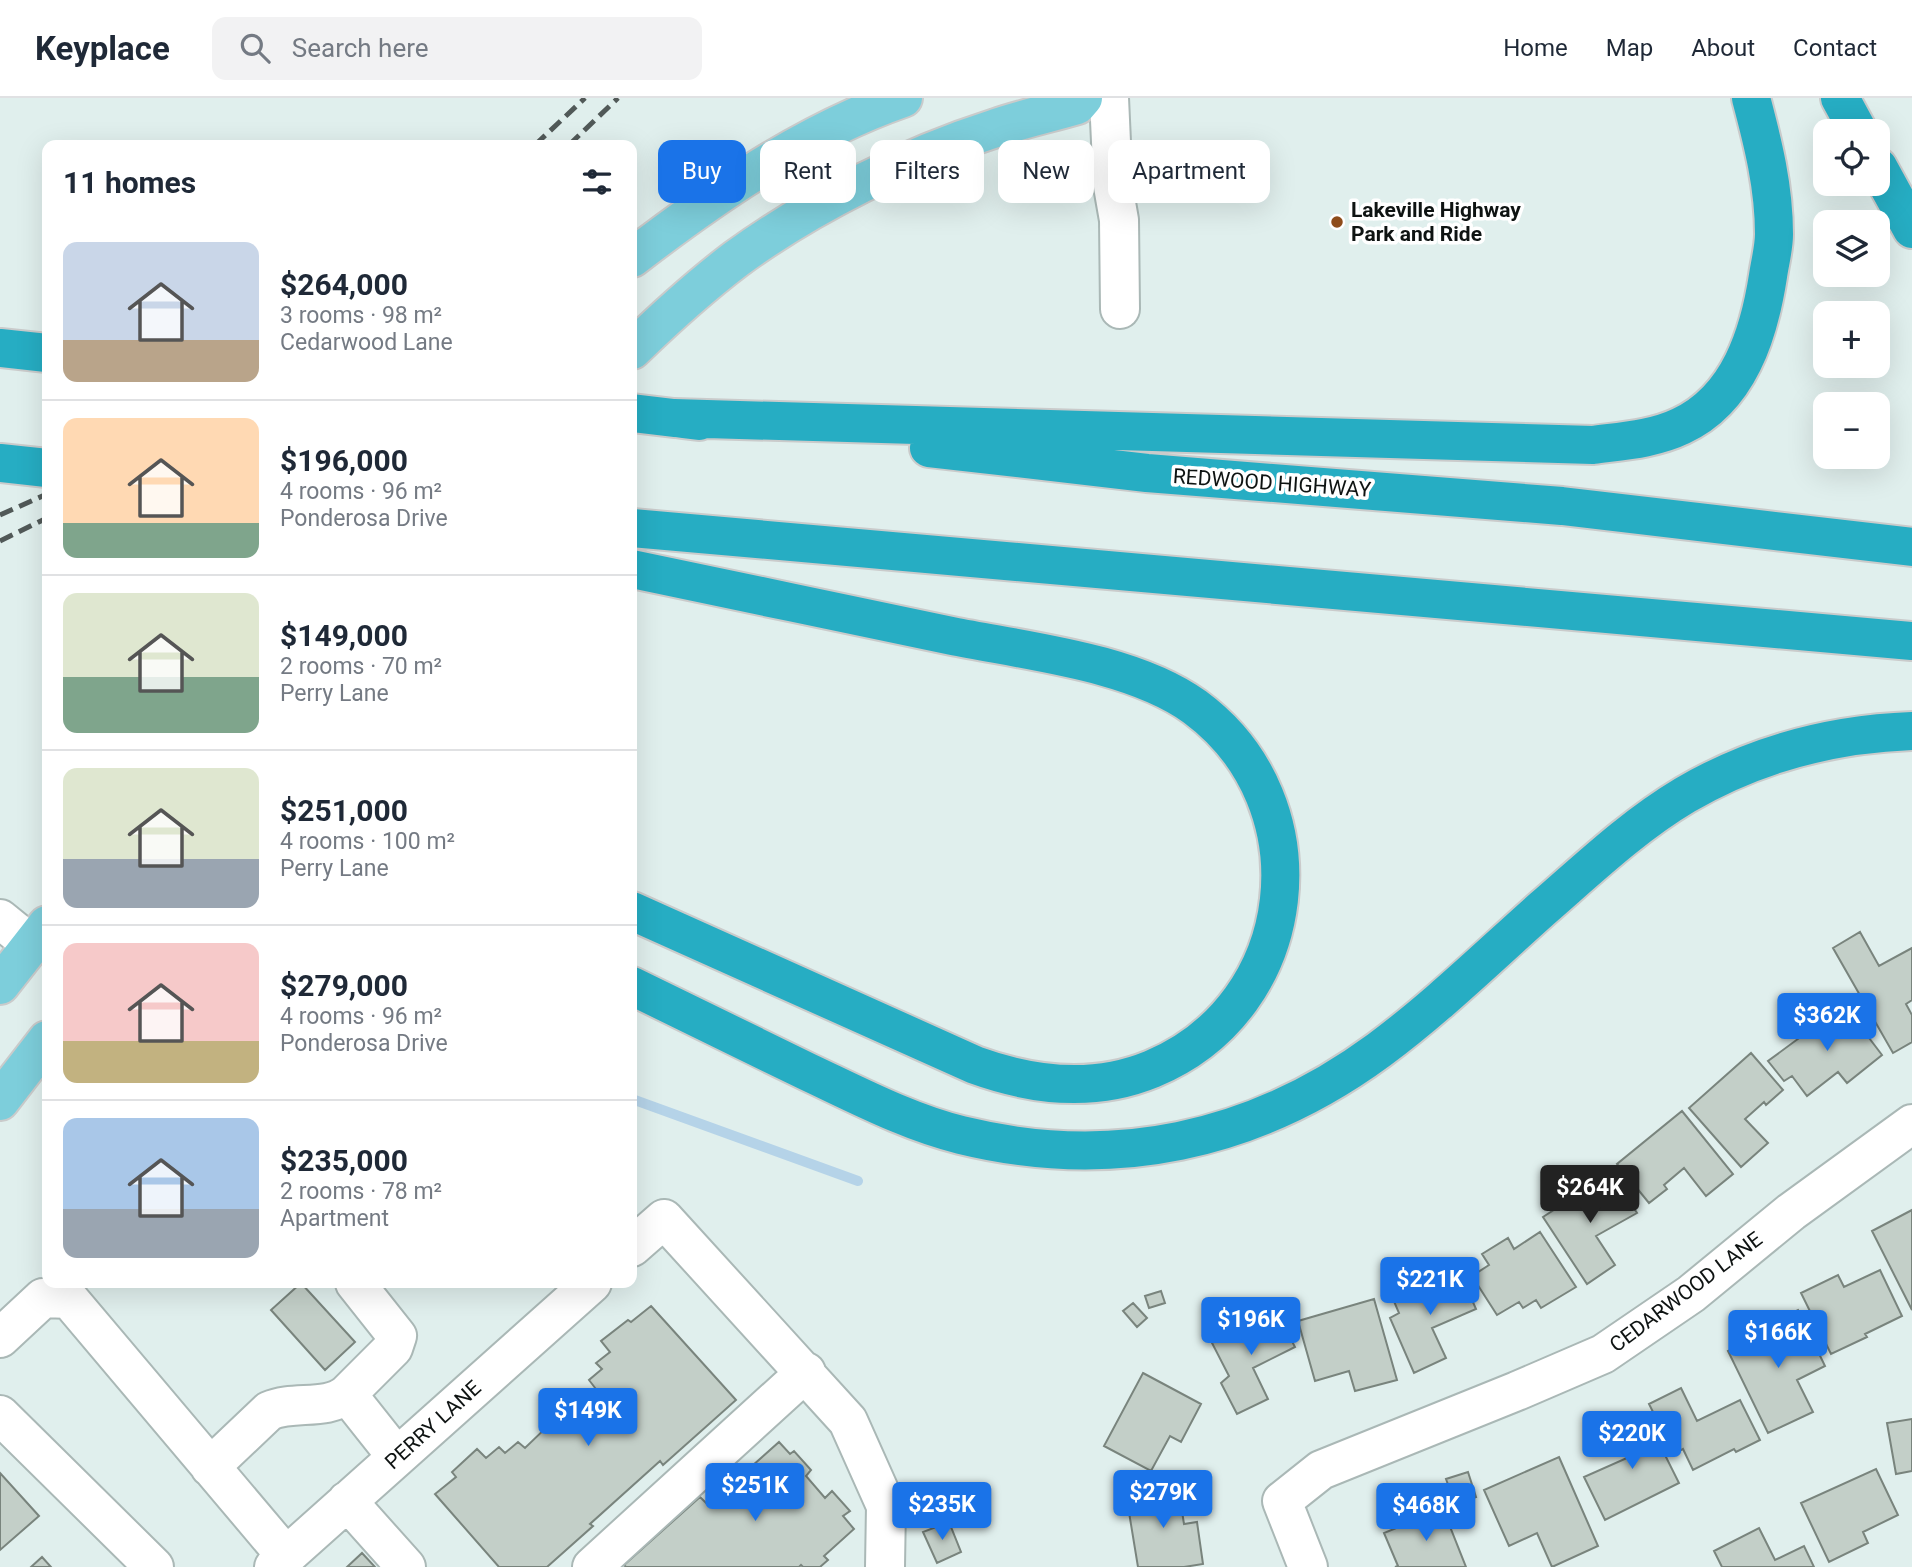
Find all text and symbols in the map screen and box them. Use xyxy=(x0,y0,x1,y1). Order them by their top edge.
search box xyxy=(212,17,702,80)
text: Keyplace xyxy=(35,29,170,68)
icon: search xyxy=(236,29,274,67)
text: Search here xyxy=(292,33,429,63)
text: Home xyxy=(1503,34,1568,62)
text: Map xyxy=(1606,34,1653,62)
text: About xyxy=(1691,34,1755,62)
text: Contact xyxy=(1793,34,1877,62)
map controls xyxy=(1813,119,1890,469)
button: locate xyxy=(1813,119,1890,196)
chip: Buy xyxy=(658,140,746,203)
chip: Rent xyxy=(760,140,856,203)
chip: Filters xyxy=(870,140,984,203)
chip: New xyxy=(998,140,1094,203)
chip: Apartment xyxy=(1108,140,1270,203)
icon: filters xyxy=(578,163,616,201)
text: 11 homes xyxy=(63,165,196,200)
place label: Lakeville Highway Park and Ride xyxy=(1351,198,1521,246)
button: layers xyxy=(1813,210,1890,287)
marker: Lakeville Highway Park and Ride xyxy=(1329,214,1345,230)
text: $264,000 xyxy=(280,267,408,302)
icon: home xyxy=(119,270,203,354)
button: + xyxy=(1813,301,1890,378)
text: 3 rooms · 98 m² xyxy=(280,302,442,329)
text: Cedarwood Lane xyxy=(280,329,453,356)
button: − xyxy=(1813,392,1890,469)
text: $196,000 xyxy=(280,443,408,478)
icon: home xyxy=(119,446,203,530)
street label: REDWOOD HIGHWAY xyxy=(1172,464,1372,502)
text: 4 rooms · 96 m² xyxy=(280,478,442,505)
text: Ponderosa Drive xyxy=(280,505,448,532)
text: $149,000 xyxy=(280,618,408,653)
icon: home xyxy=(119,621,203,705)
text: 2 rooms · 70 m² xyxy=(280,653,442,680)
text: Perry Lane xyxy=(280,680,389,707)
text: $251,000 xyxy=(280,793,408,828)
icon: home xyxy=(119,796,203,880)
text: 4 rooms · 100 m² xyxy=(280,828,455,855)
text: Perry Lane xyxy=(280,855,389,882)
text: $279,000 xyxy=(280,968,408,1003)
icon: home xyxy=(119,971,203,1055)
pin: $362K xyxy=(1778,993,1876,1053)
text: $362K xyxy=(1793,1002,1861,1029)
text: 4 rooms · 96 m² xyxy=(280,1003,442,1030)
text: Ponderosa Drive xyxy=(280,1030,448,1057)
text: $235,000 xyxy=(280,1143,408,1178)
icon: home xyxy=(119,1146,203,1230)
pin: $264K xyxy=(1541,1166,1639,1225)
text: $264K xyxy=(1556,1174,1624,1201)
text: 2 rooms · 78 m² xyxy=(280,1178,442,1205)
text: Apartment xyxy=(280,1205,389,1232)
street label: CEDARWOOD LANE xyxy=(1605,1227,1767,1357)
pin: $221K xyxy=(1381,1258,1479,1317)
text: $221K xyxy=(1396,1266,1464,1293)
pin: $196K xyxy=(1202,1298,1300,1357)
text: $196K xyxy=(1217,1306,1285,1333)
pin: $166K xyxy=(1729,1310,1827,1370)
text: $166K xyxy=(1744,1319,1812,1346)
street label: PERRY LANE xyxy=(380,1376,486,1474)
pin: $149K xyxy=(539,1388,637,1448)
text: $149K xyxy=(554,1397,622,1424)
pin: $220K xyxy=(1583,1412,1681,1471)
text: $220K xyxy=(1598,1420,1666,1447)
pin: $251K xyxy=(706,1464,804,1523)
pin: $279K xyxy=(1114,1470,1212,1530)
text: $251K xyxy=(721,1472,789,1499)
text: $279K xyxy=(1129,1479,1197,1506)
pin: $235K xyxy=(893,1482,991,1542)
pin: $468K xyxy=(1377,1484,1475,1543)
text: $235K xyxy=(908,1491,976,1518)
text: $468K xyxy=(1392,1492,1460,1519)

